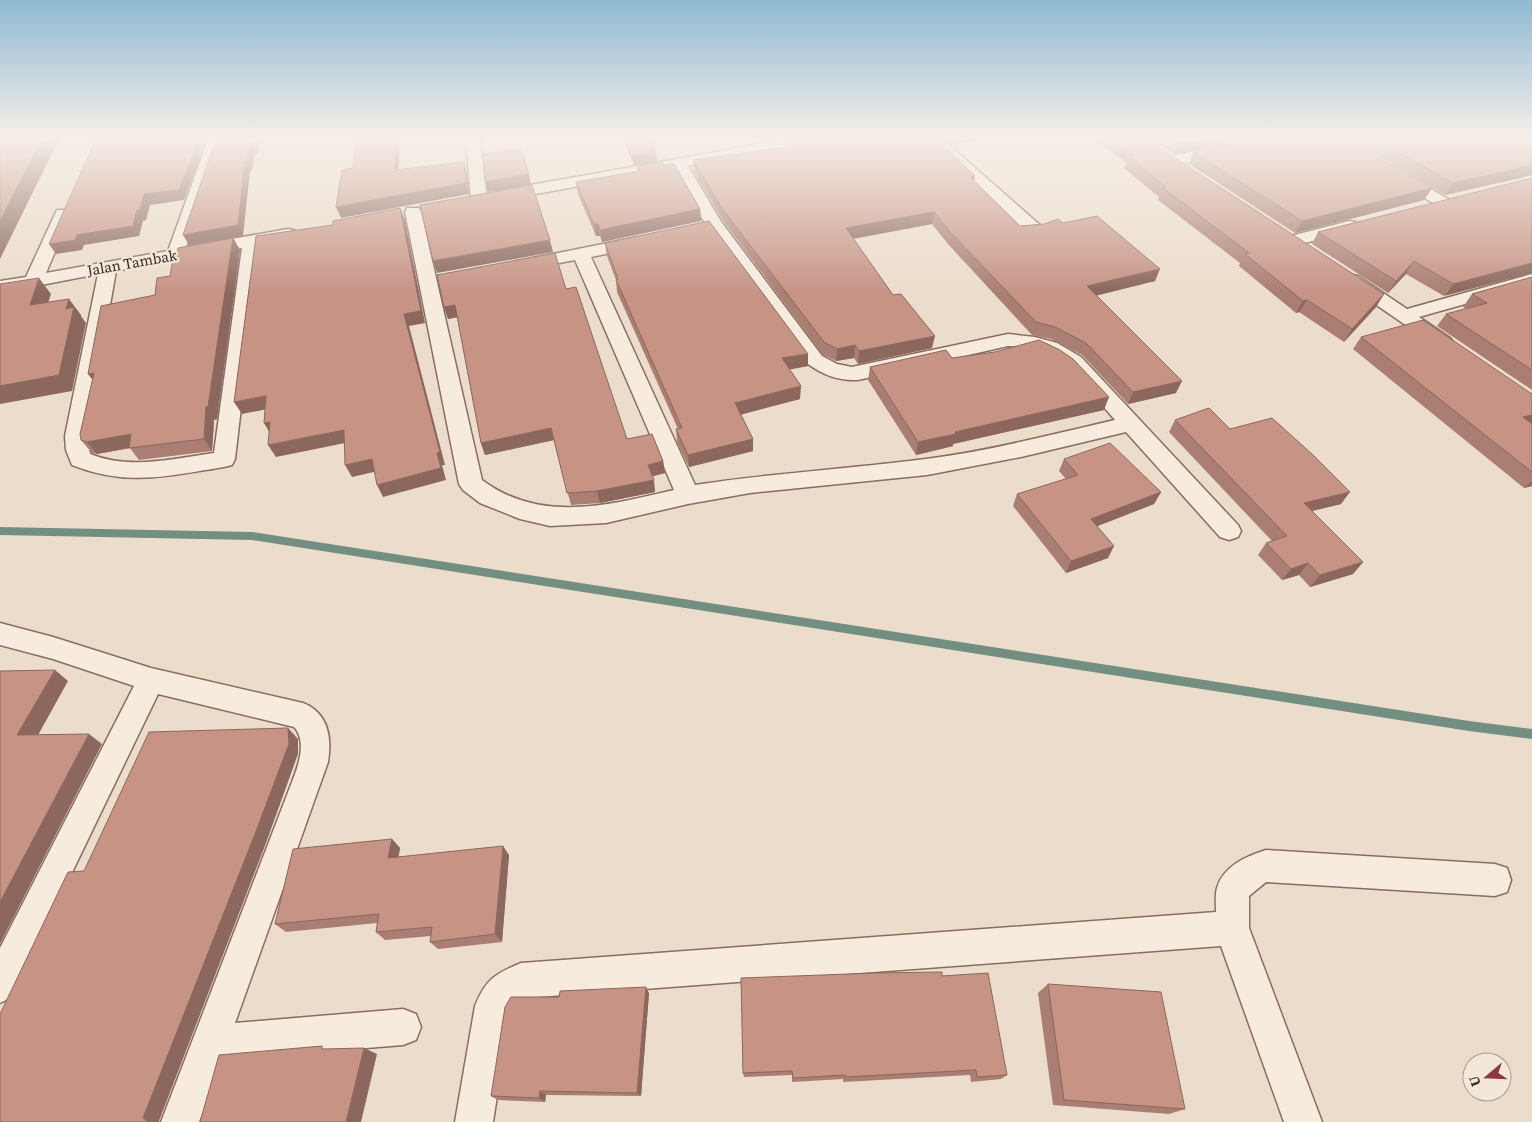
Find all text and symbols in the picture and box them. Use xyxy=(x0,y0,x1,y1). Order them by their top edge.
street label: Jalan Tambak xyxy=(84,244,179,281)
north arrow xyxy=(1462,1052,1512,1102)
text: U xyxy=(1464,1073,1486,1089)

